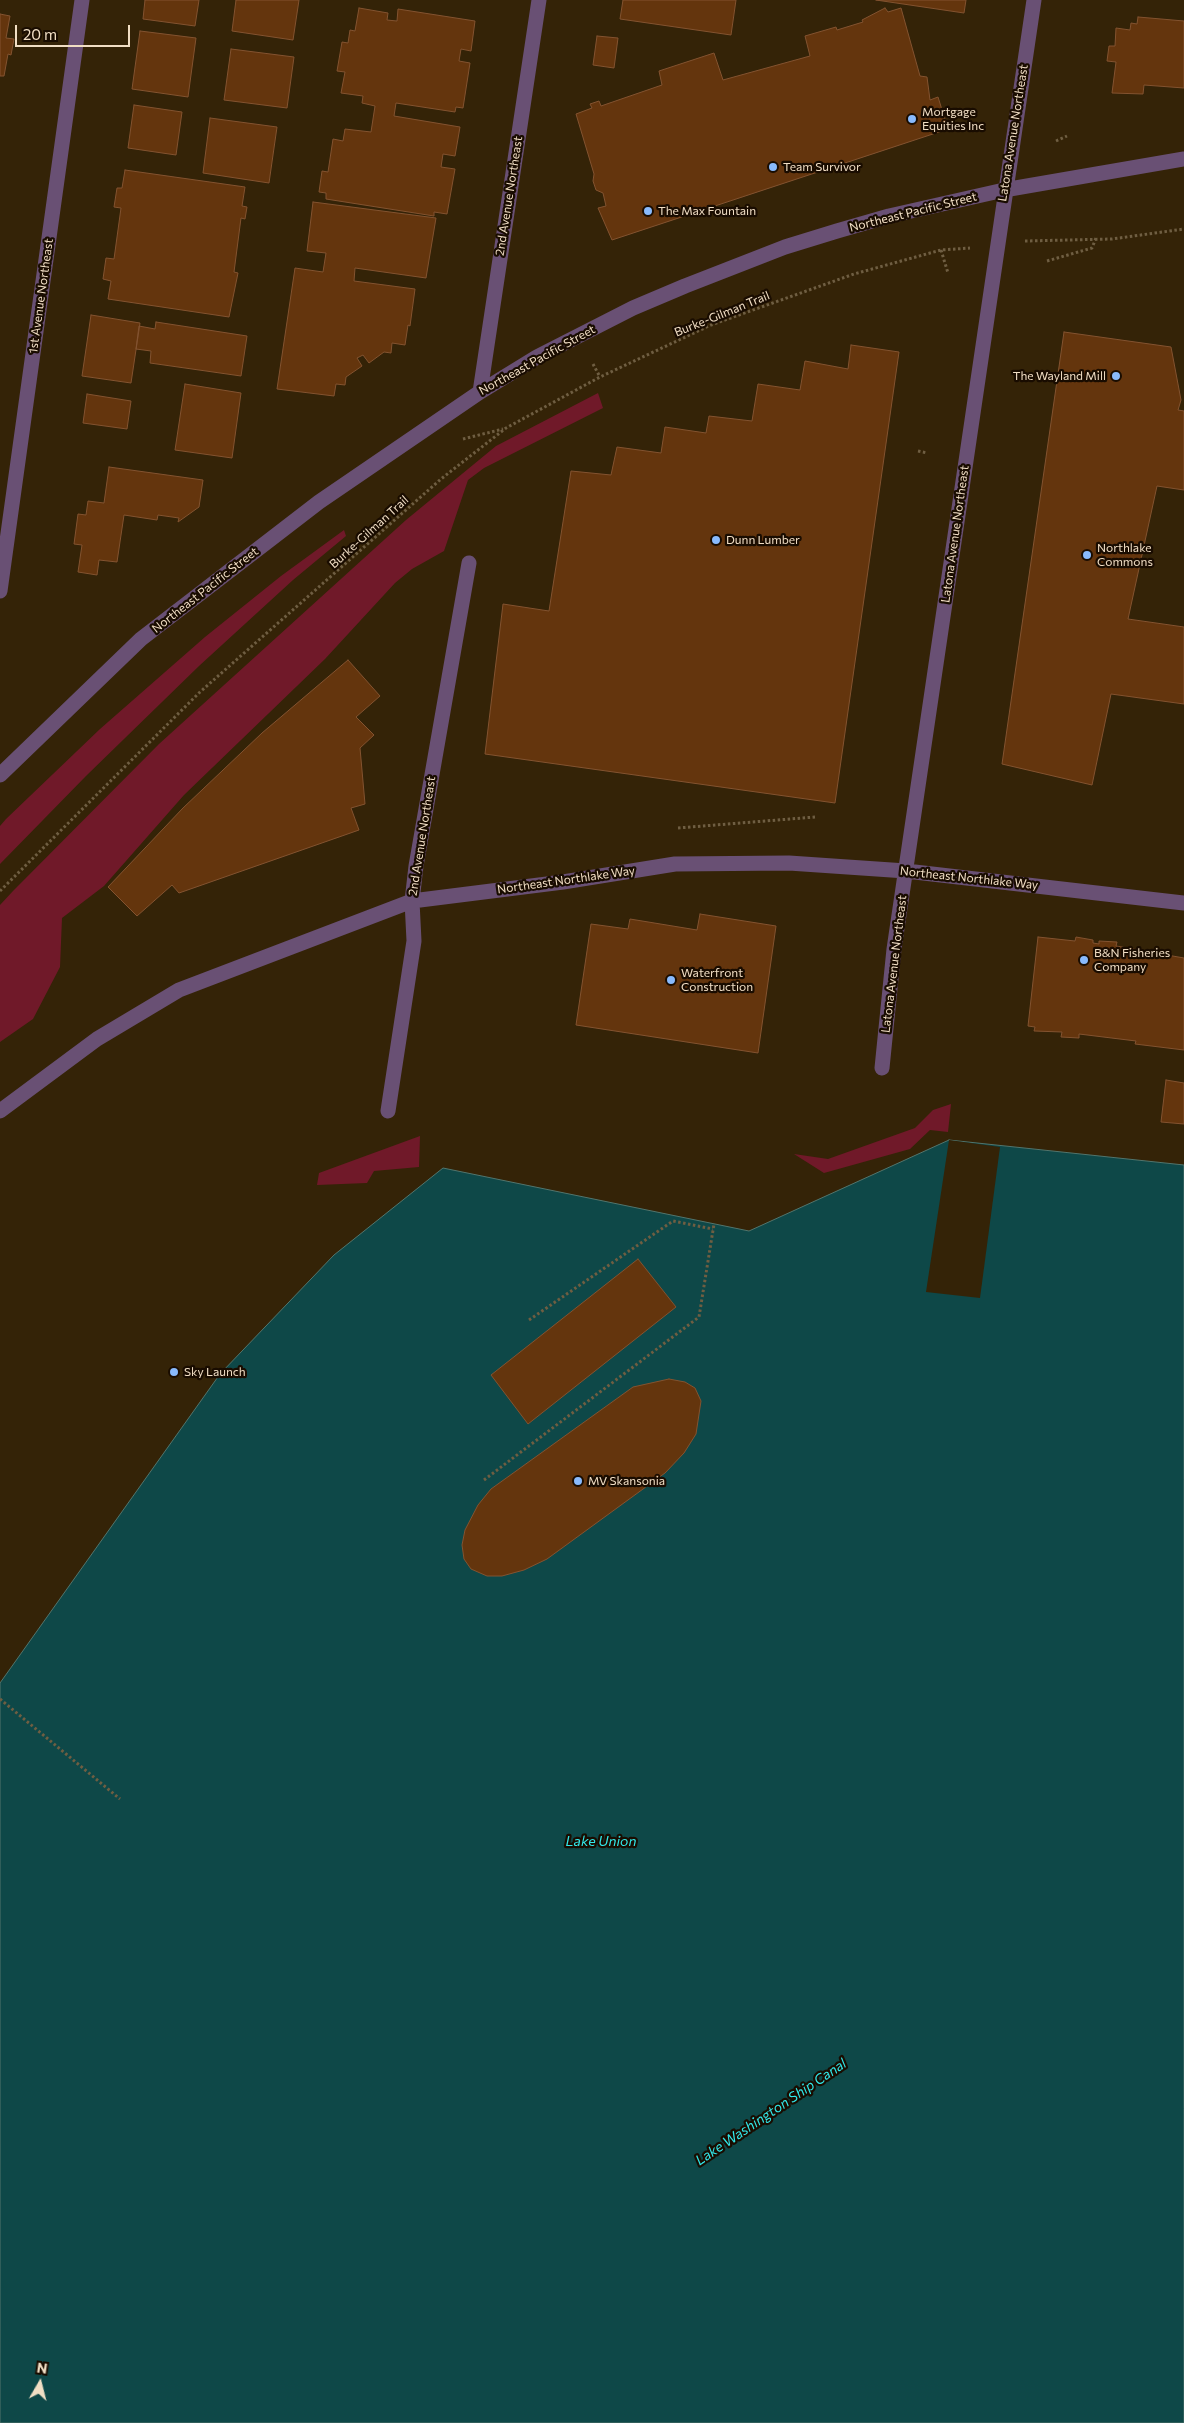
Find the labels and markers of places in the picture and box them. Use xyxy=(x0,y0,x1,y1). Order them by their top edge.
place label: Mortgage Equities Inc xyxy=(922,105,984,133)
marker: Mortgage Equities Inc xyxy=(906,113,918,125)
place label: Team Survivor xyxy=(783,160,861,174)
marker: Team Survivor xyxy=(767,161,779,173)
place label: The Max Fountain xyxy=(658,204,756,218)
marker: The Max Fountain xyxy=(642,205,654,217)
place label: The Wayland Mill xyxy=(1013,369,1106,383)
marker: The Wayland Mill xyxy=(1110,370,1122,382)
place label: Dunn Lumber xyxy=(726,533,800,547)
marker: Dunn Lumber xyxy=(710,534,722,546)
place label: Northlake Commons xyxy=(1097,541,1153,569)
marker: Northlake Commons xyxy=(1081,549,1093,561)
place label: B&N Fisheries Company xyxy=(1094,946,1170,974)
marker: B&N Fisheries Company xyxy=(1078,954,1090,966)
place label: Waterfront Construction xyxy=(681,966,753,994)
marker: Waterfront Construction xyxy=(665,974,677,986)
place label: Sky Launch xyxy=(184,1365,246,1379)
marker: Sky Launch xyxy=(168,1366,180,1378)
place label: MV Skansonia xyxy=(588,1474,665,1488)
marker: MV Skansonia xyxy=(572,1475,584,1487)

